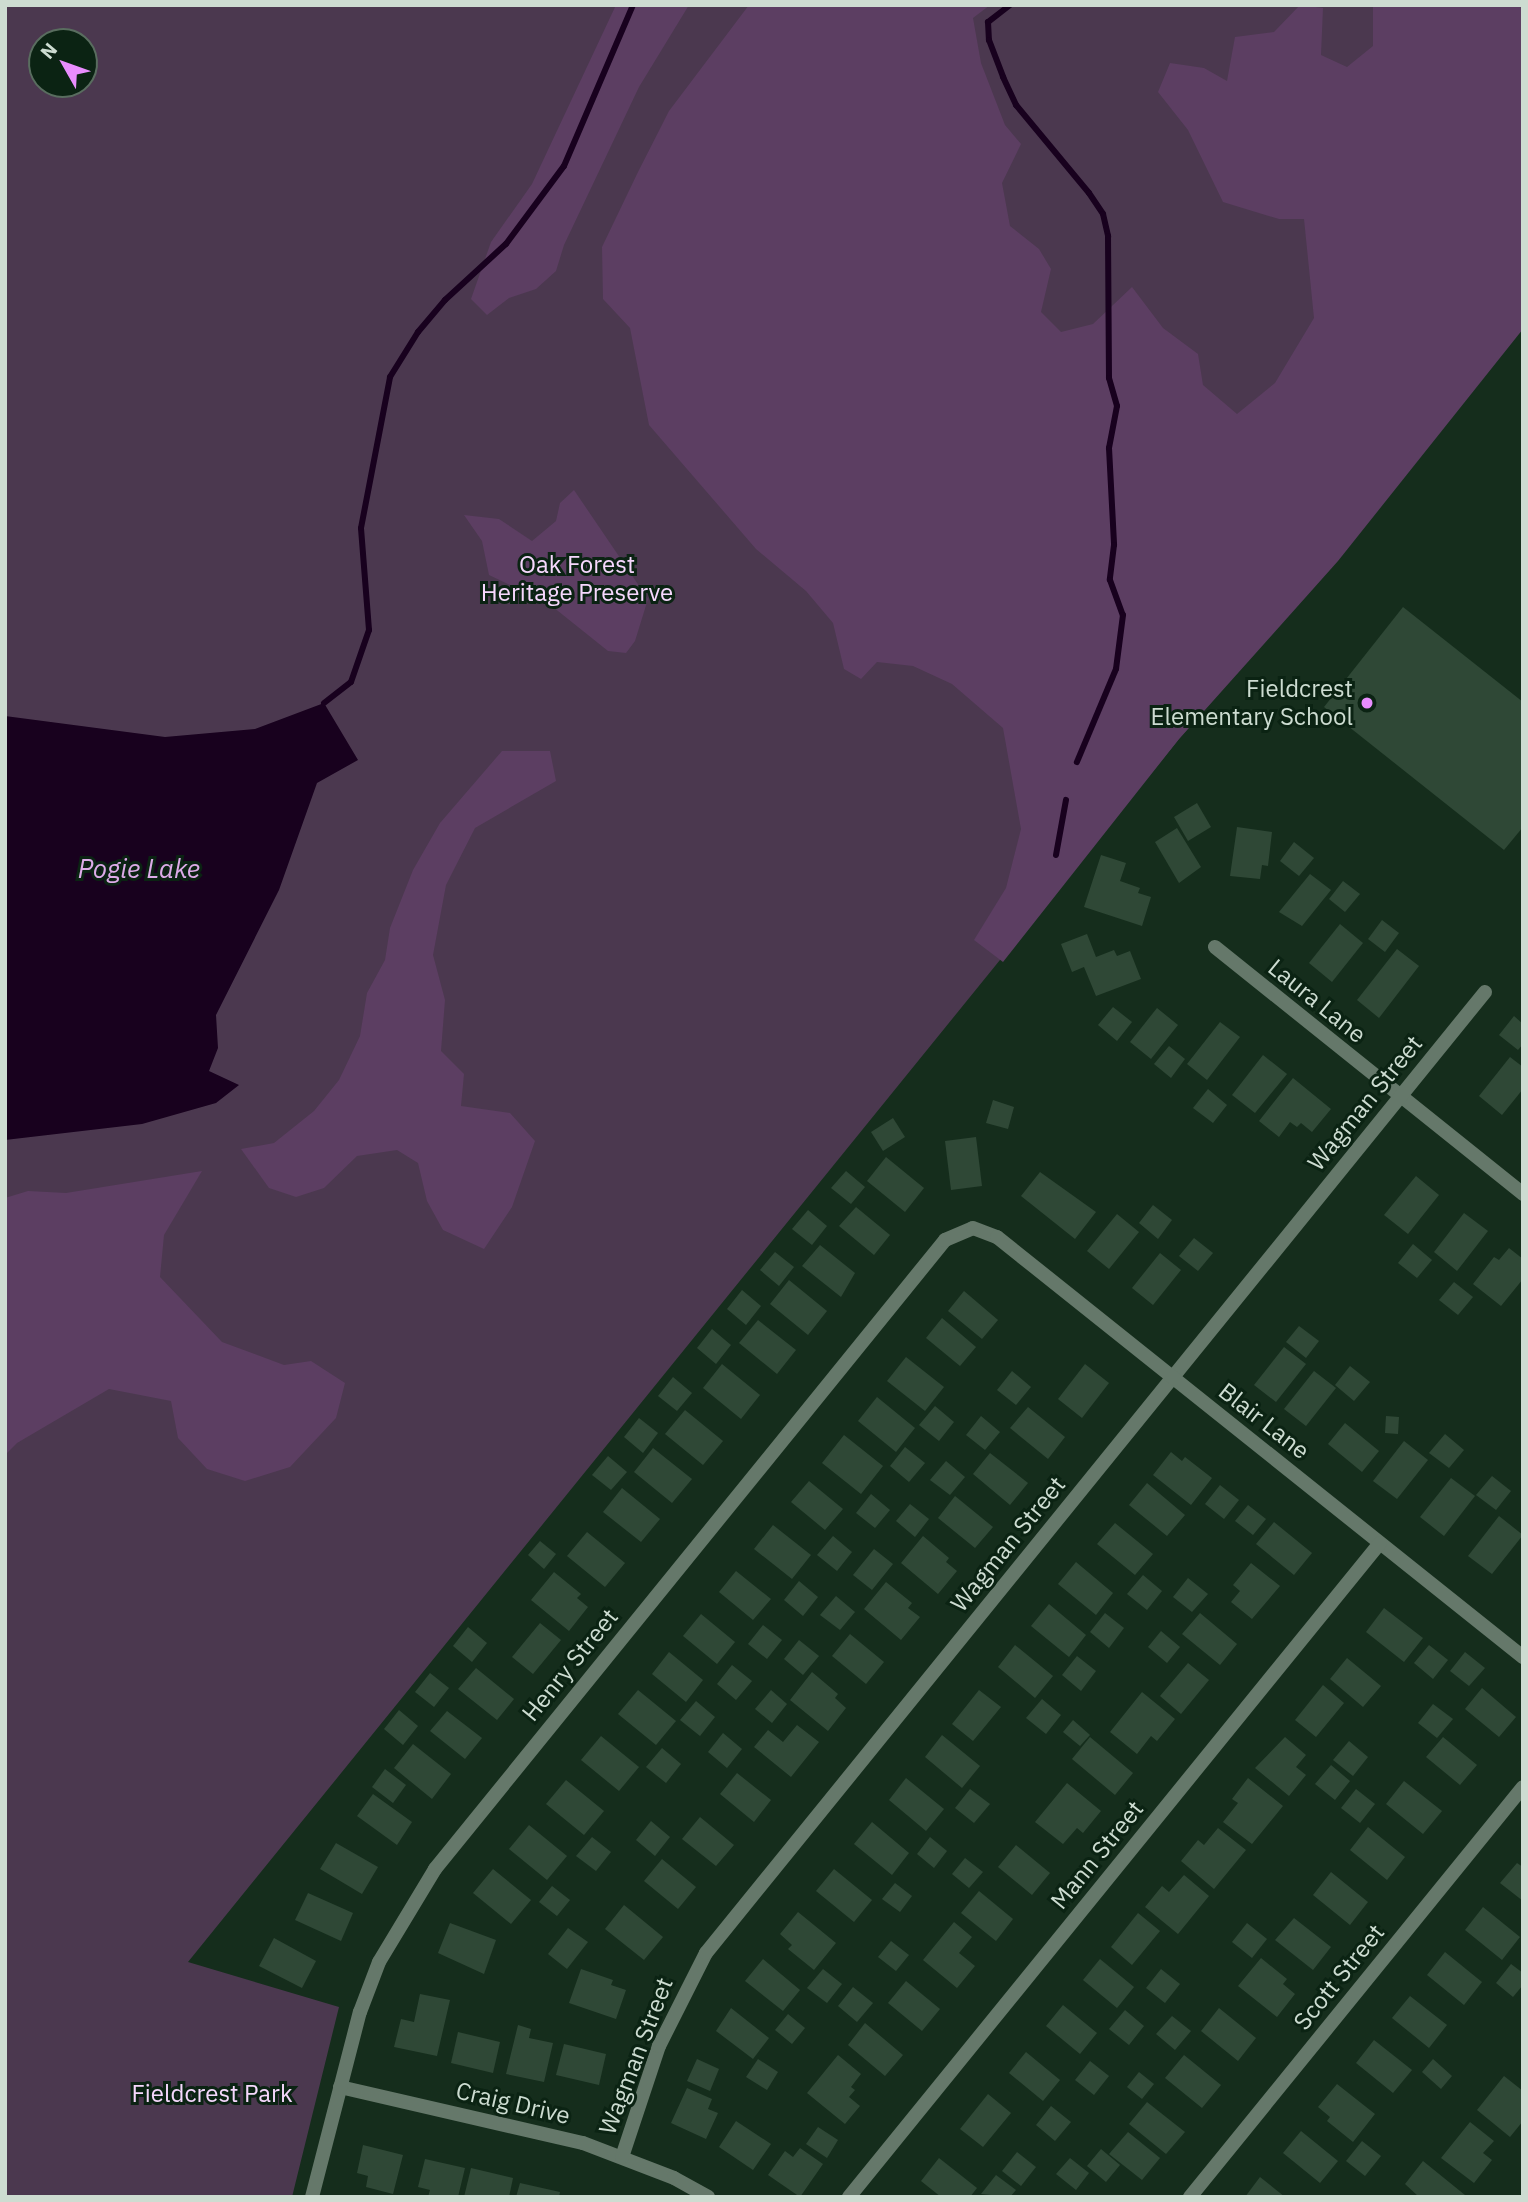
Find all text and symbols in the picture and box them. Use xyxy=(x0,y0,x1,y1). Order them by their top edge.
north arrow xyxy=(28,28,98,98)
text: N xyxy=(35,38,62,64)
park label: Oak Forest Heritage Preserve xyxy=(481,551,673,607)
place label: Fieldcrest Elementary School xyxy=(1151,675,1353,731)
marker: Fieldcrest Elementary School xyxy=(1359,695,1375,711)
water label: Pogie Lake xyxy=(78,853,200,885)
street label: Laura Lane xyxy=(1262,953,1372,1049)
street label: Wagman Street xyxy=(1302,1030,1428,1176)
street label: Blair Lane xyxy=(1213,1377,1315,1465)
street label: Wagman Street xyxy=(945,1471,1071,1617)
street label: Henry Street xyxy=(516,1603,624,1727)
street label: Mann Street xyxy=(1045,1795,1149,1915)
street label: Scott Street xyxy=(1288,1918,1390,2036)
street label: Wagman Street xyxy=(593,1974,679,2138)
street label: Craig Drive xyxy=(453,2076,573,2130)
park label: Fieldcrest Park xyxy=(131,2080,293,2108)

